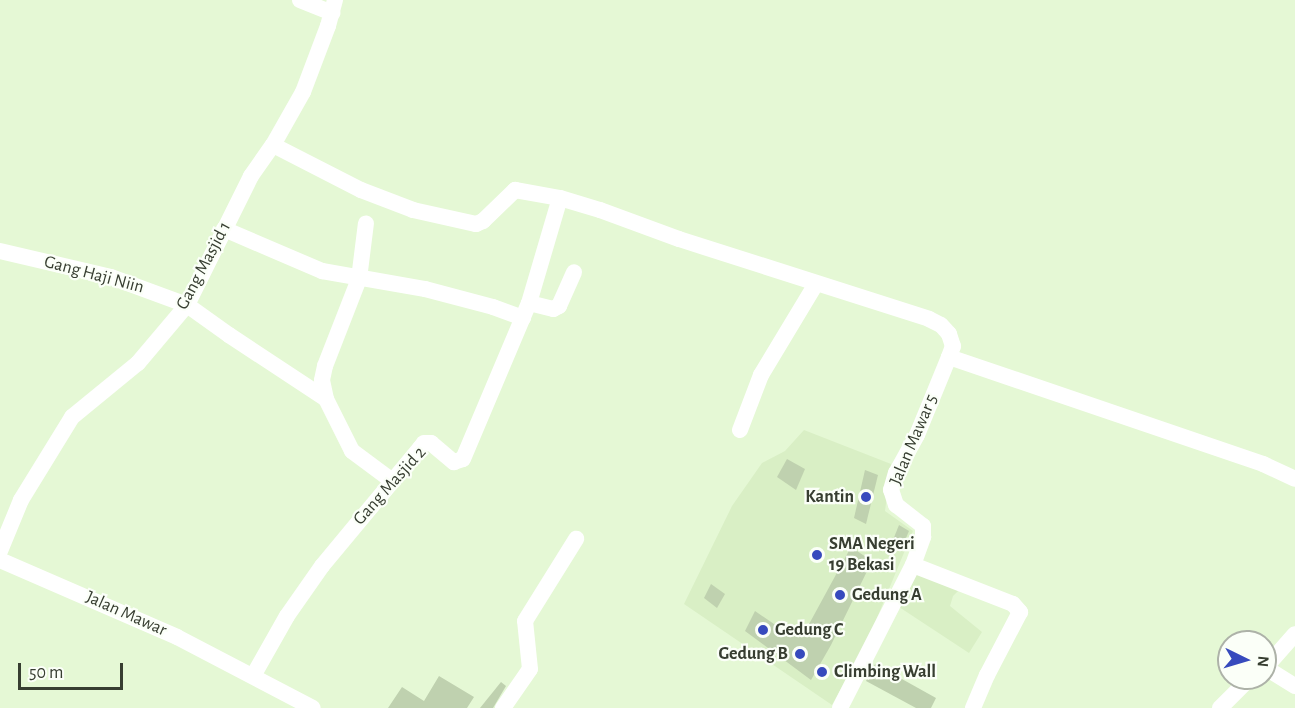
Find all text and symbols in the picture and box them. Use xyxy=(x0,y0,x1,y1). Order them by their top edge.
street label: Gang Masjid 1 xyxy=(172,218,236,314)
street label: Gang Haji Niin xyxy=(42,251,146,299)
street label: Jalan Mawar 5 xyxy=(885,391,943,489)
street label: Gang Masjid 2 xyxy=(349,442,431,530)
place label: Kantin xyxy=(805,486,854,508)
marker: Kantin xyxy=(859,490,873,504)
place label: SMA Negeri 19 Bekasi xyxy=(829,534,915,576)
marker: SMA Negeri 19 Bekasi xyxy=(810,548,824,562)
place label: Gedung A xyxy=(852,584,922,606)
street label: Jalan Mawar xyxy=(82,587,170,641)
marker: Gedung A xyxy=(833,588,847,602)
place label: Gedung C xyxy=(775,619,843,641)
marker: Gedung C xyxy=(756,623,770,637)
north arrow xyxy=(1217,630,1277,690)
place label: Gedung B xyxy=(719,643,788,665)
marker: Gedung B xyxy=(793,647,807,661)
scale bar xyxy=(21,651,126,689)
text: N xyxy=(1254,655,1271,668)
place label: Climbing Wall xyxy=(834,661,936,683)
text: 50 m xyxy=(29,664,63,682)
marker: Climbing Wall xyxy=(815,665,829,679)

